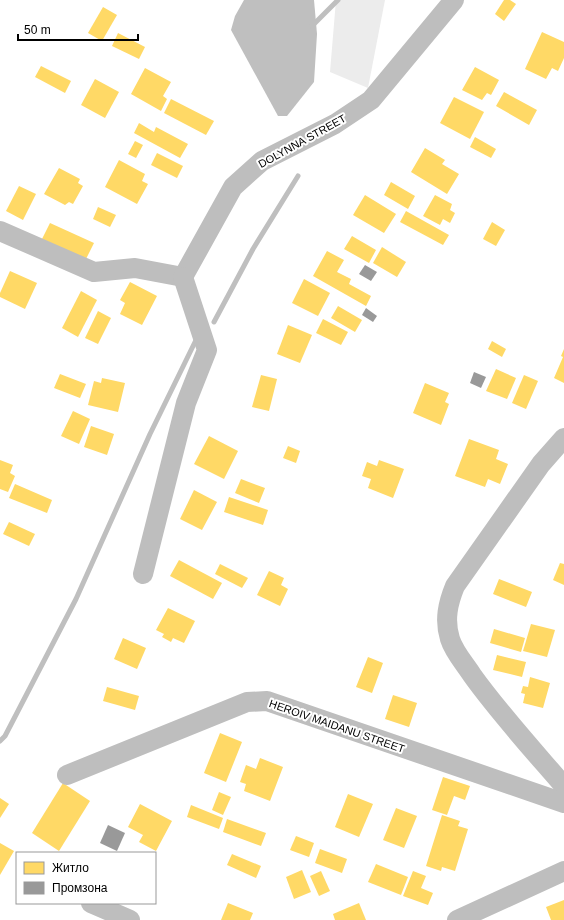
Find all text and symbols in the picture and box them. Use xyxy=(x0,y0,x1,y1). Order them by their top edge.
scale bar xyxy=(18,16,138,42)
text: 50 m xyxy=(24,23,51,37)
street label: DOLYNNA STREET xyxy=(256,112,348,170)
street label: HEROIV MAIDANU STREET xyxy=(268,697,407,755)
legend xyxy=(16,852,156,904)
text: Житло xyxy=(52,861,89,875)
text: Промзона xyxy=(52,881,108,895)

